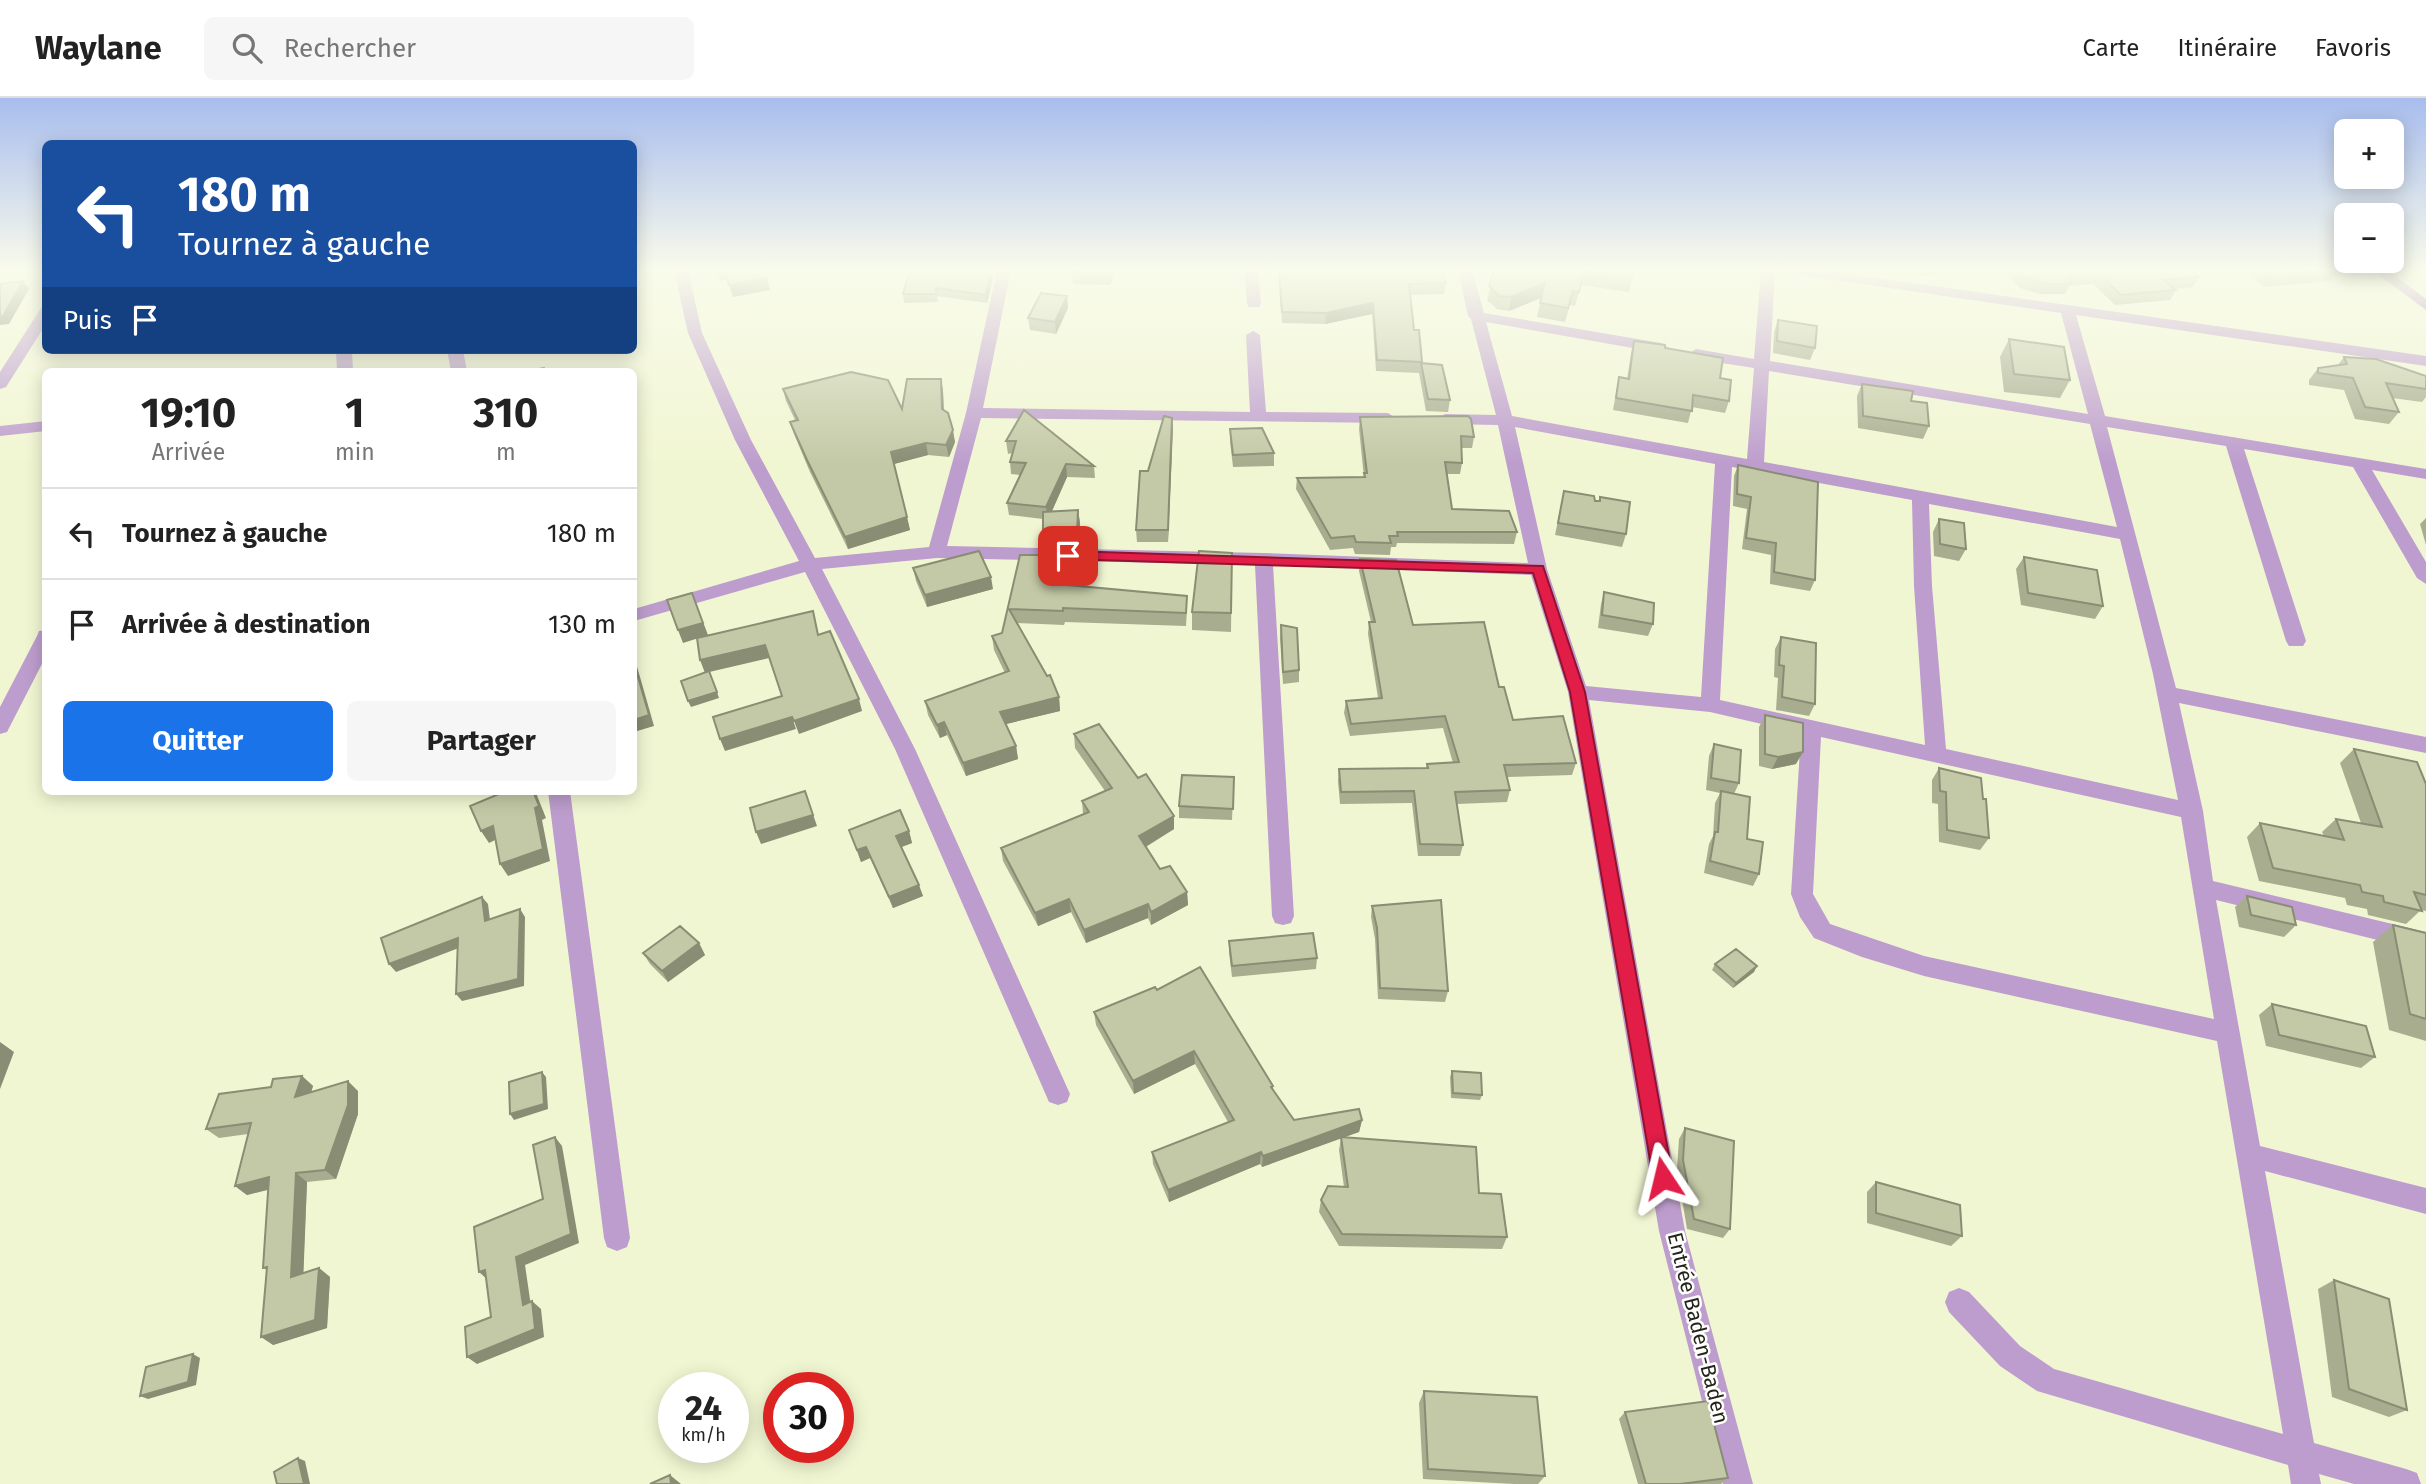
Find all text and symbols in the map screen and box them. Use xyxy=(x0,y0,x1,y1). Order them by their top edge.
search box xyxy=(204,17,694,80)
text: Waylane xyxy=(35,28,162,68)
icon: search xyxy=(228,29,266,67)
text: Rechercher xyxy=(284,33,416,64)
text: Carte xyxy=(2083,34,2139,62)
text: Itinéraire xyxy=(2177,34,2277,62)
text: Favoris xyxy=(2315,34,2391,62)
map controls xyxy=(2334,119,2404,273)
button: + xyxy=(2334,119,2404,189)
text: 180 m xyxy=(178,165,311,224)
icon: left xyxy=(63,168,154,259)
button: − xyxy=(2334,203,2404,273)
text: Tournez à gauche xyxy=(178,225,430,263)
icon: arrive xyxy=(126,301,164,339)
text: Puis xyxy=(63,305,112,336)
text: 19:10 xyxy=(141,388,236,438)
text: 1 xyxy=(345,388,365,438)
text: 310 xyxy=(473,388,538,438)
text: Arrivée xyxy=(152,438,225,466)
text: min xyxy=(335,438,375,466)
text: m xyxy=(496,438,516,466)
icon: left xyxy=(63,515,101,553)
text: Tournez à gauche xyxy=(122,518,327,549)
text: 180 m xyxy=(547,518,616,549)
pin xyxy=(1038,526,1098,586)
icon: arrive xyxy=(1049,537,1087,575)
icon: arrive xyxy=(63,606,101,644)
text: Arrivée à destination xyxy=(122,609,371,640)
text: 130 m xyxy=(548,609,616,640)
button: Quitter xyxy=(63,701,333,781)
button: Partager xyxy=(347,701,616,781)
position arrow xyxy=(1626,1141,1700,1215)
street label: Entrée Baden-Baden xyxy=(1662,1230,1734,1426)
speed limit sign: 30 xyxy=(763,1372,854,1463)
text: 24 xyxy=(685,1387,722,1429)
text: km/h xyxy=(681,1424,726,1446)

